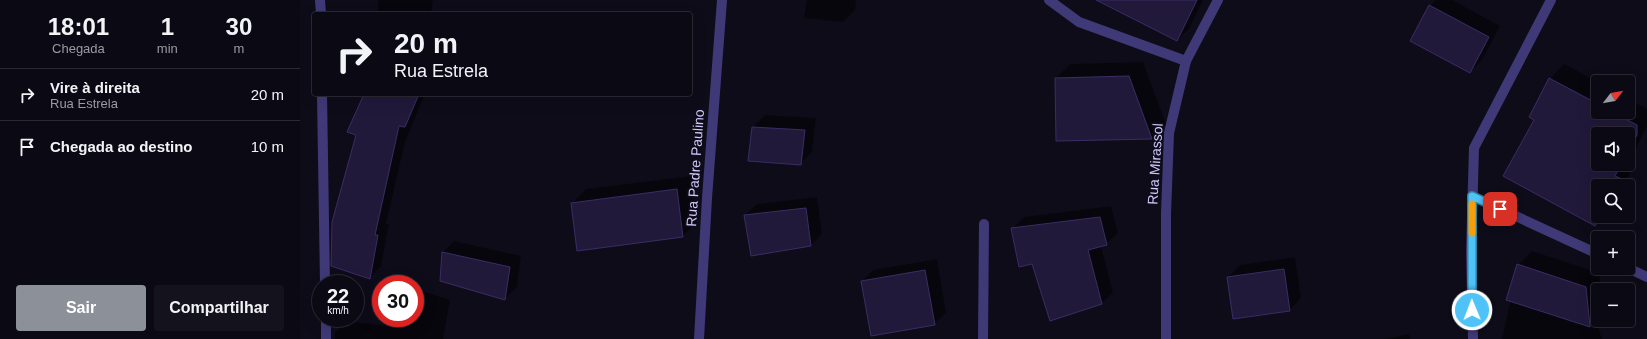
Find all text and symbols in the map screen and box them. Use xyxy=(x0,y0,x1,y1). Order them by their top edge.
text: 18:01 xyxy=(48,13,109,40)
text: 1 xyxy=(161,13,174,40)
text: 30 xyxy=(226,13,252,40)
icon: right xyxy=(328,28,380,80)
text: 20 m xyxy=(394,28,458,59)
text: Chegada xyxy=(52,41,105,56)
text: min xyxy=(157,41,178,56)
text: m xyxy=(233,41,244,56)
text: Rua Estrela xyxy=(394,61,488,81)
north arrow xyxy=(1591,75,1635,119)
map controls xyxy=(1591,75,1635,327)
text: Vire à direita xyxy=(50,79,140,96)
icon: right xyxy=(16,84,38,106)
text: 20 m xyxy=(251,86,284,103)
text: Rua Estrela xyxy=(50,96,118,111)
street label: Rua Padre Paulino xyxy=(683,109,707,227)
street label: Rua Mirassol xyxy=(1144,123,1166,205)
button: sound xyxy=(1591,127,1635,171)
icon: arrive xyxy=(16,136,38,158)
text: Chegada ao destino xyxy=(50,138,193,155)
text: 10 m xyxy=(251,138,284,155)
button: search xyxy=(1591,179,1635,223)
pin xyxy=(1483,192,1517,226)
icon: arrive xyxy=(1489,198,1511,220)
button: + xyxy=(1591,231,1635,275)
speed limit sign: 30 xyxy=(372,275,424,327)
button: − xyxy=(1591,283,1635,327)
button: Sair xyxy=(16,285,146,331)
button: Compartilhar xyxy=(154,285,284,331)
text: 22 xyxy=(327,285,349,307)
position arrow xyxy=(1451,289,1493,331)
text: km/h xyxy=(327,305,349,316)

